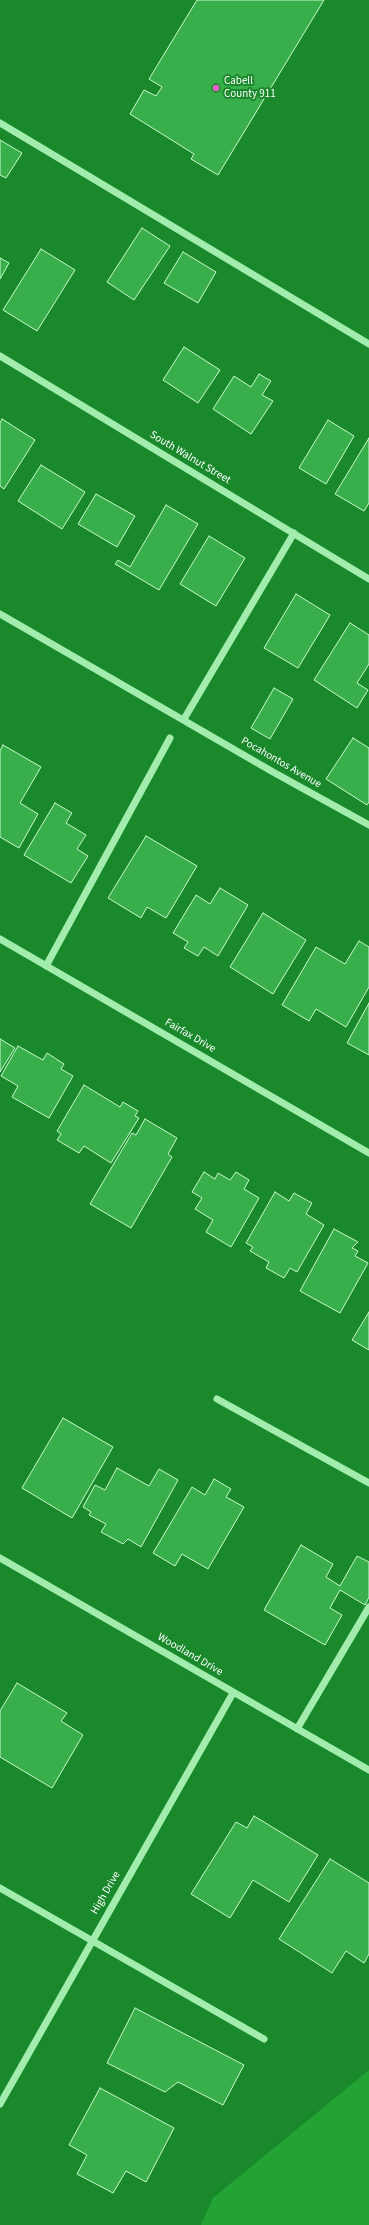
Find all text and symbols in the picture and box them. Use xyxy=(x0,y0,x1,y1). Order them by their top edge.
place label: Cabell County 911 xyxy=(224,75,276,101)
marker: Cabell County 911 xyxy=(211,83,221,93)
street label: South Walnut Street xyxy=(147,429,233,487)
street label: Pocahontos Avenue xyxy=(238,735,324,791)
street label: Fairfax Drive xyxy=(162,1016,218,1056)
street label: Woodland Drive xyxy=(155,1631,225,1679)
street label: High Drive xyxy=(88,1869,124,1917)

